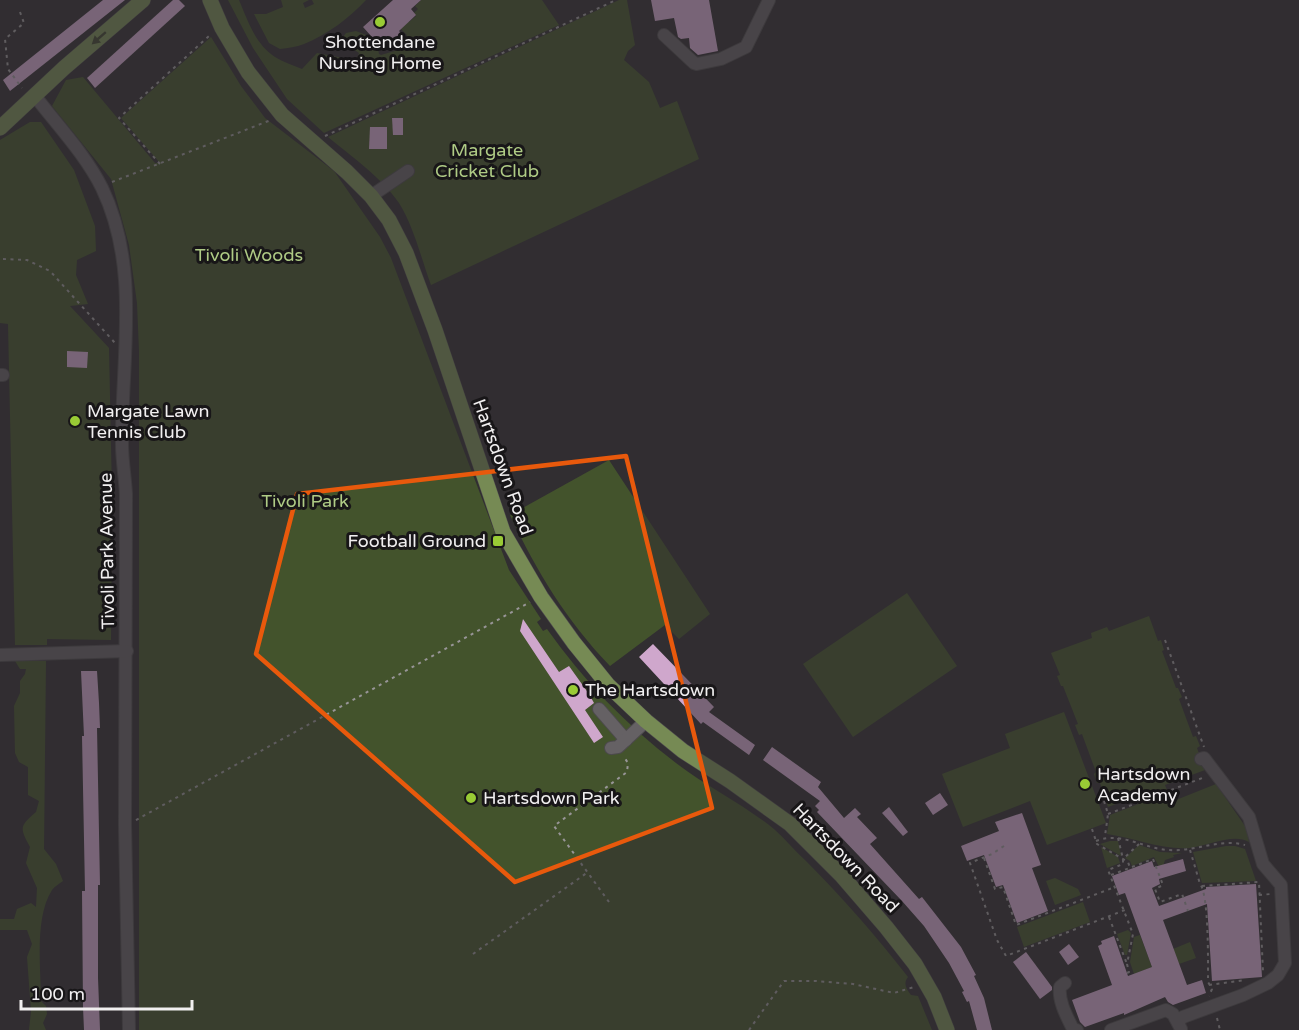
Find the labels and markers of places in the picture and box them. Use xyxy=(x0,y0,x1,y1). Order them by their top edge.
marker: Shottendane Nursing Home xyxy=(373,15,387,29)
place label: Shottendane Nursing Home xyxy=(318,31,442,74)
place label: Margate Lawn Tennis Club xyxy=(87,400,210,443)
marker: Margate Lawn Tennis Club xyxy=(68,414,82,428)
place label: Football Ground xyxy=(347,530,486,552)
marker: Football Ground xyxy=(491,534,505,548)
place label: The Hartsdown xyxy=(585,679,715,701)
marker: The Hartsdown xyxy=(566,683,580,697)
place label: Hartsdown Academy xyxy=(1097,763,1191,806)
marker: Hartsdown Academy xyxy=(1078,777,1092,791)
place label: Hartsdown Park xyxy=(483,787,620,809)
marker: Hartsdown Park xyxy=(464,791,478,805)

